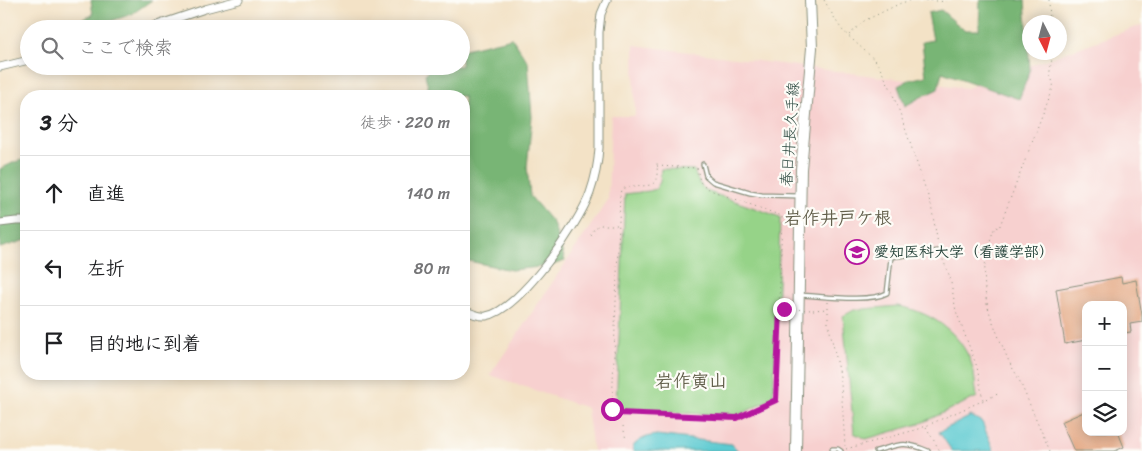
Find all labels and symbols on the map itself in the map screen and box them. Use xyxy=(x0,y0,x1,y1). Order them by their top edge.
north arrow xyxy=(1022,15,1067,60)
street label: 春日井長久手線 xyxy=(773,81,807,187)
district label: 岩作井戸ケ根 xyxy=(784,202,892,234)
school or university icon: 愛知医科大学（看護学部） xyxy=(844,239,870,265)
place label: 愛知医科大学（看護学部） xyxy=(874,239,1054,265)
route end xyxy=(773,298,796,321)
district label: 岩作寅山 xyxy=(655,365,727,397)
route start xyxy=(601,398,624,421)

